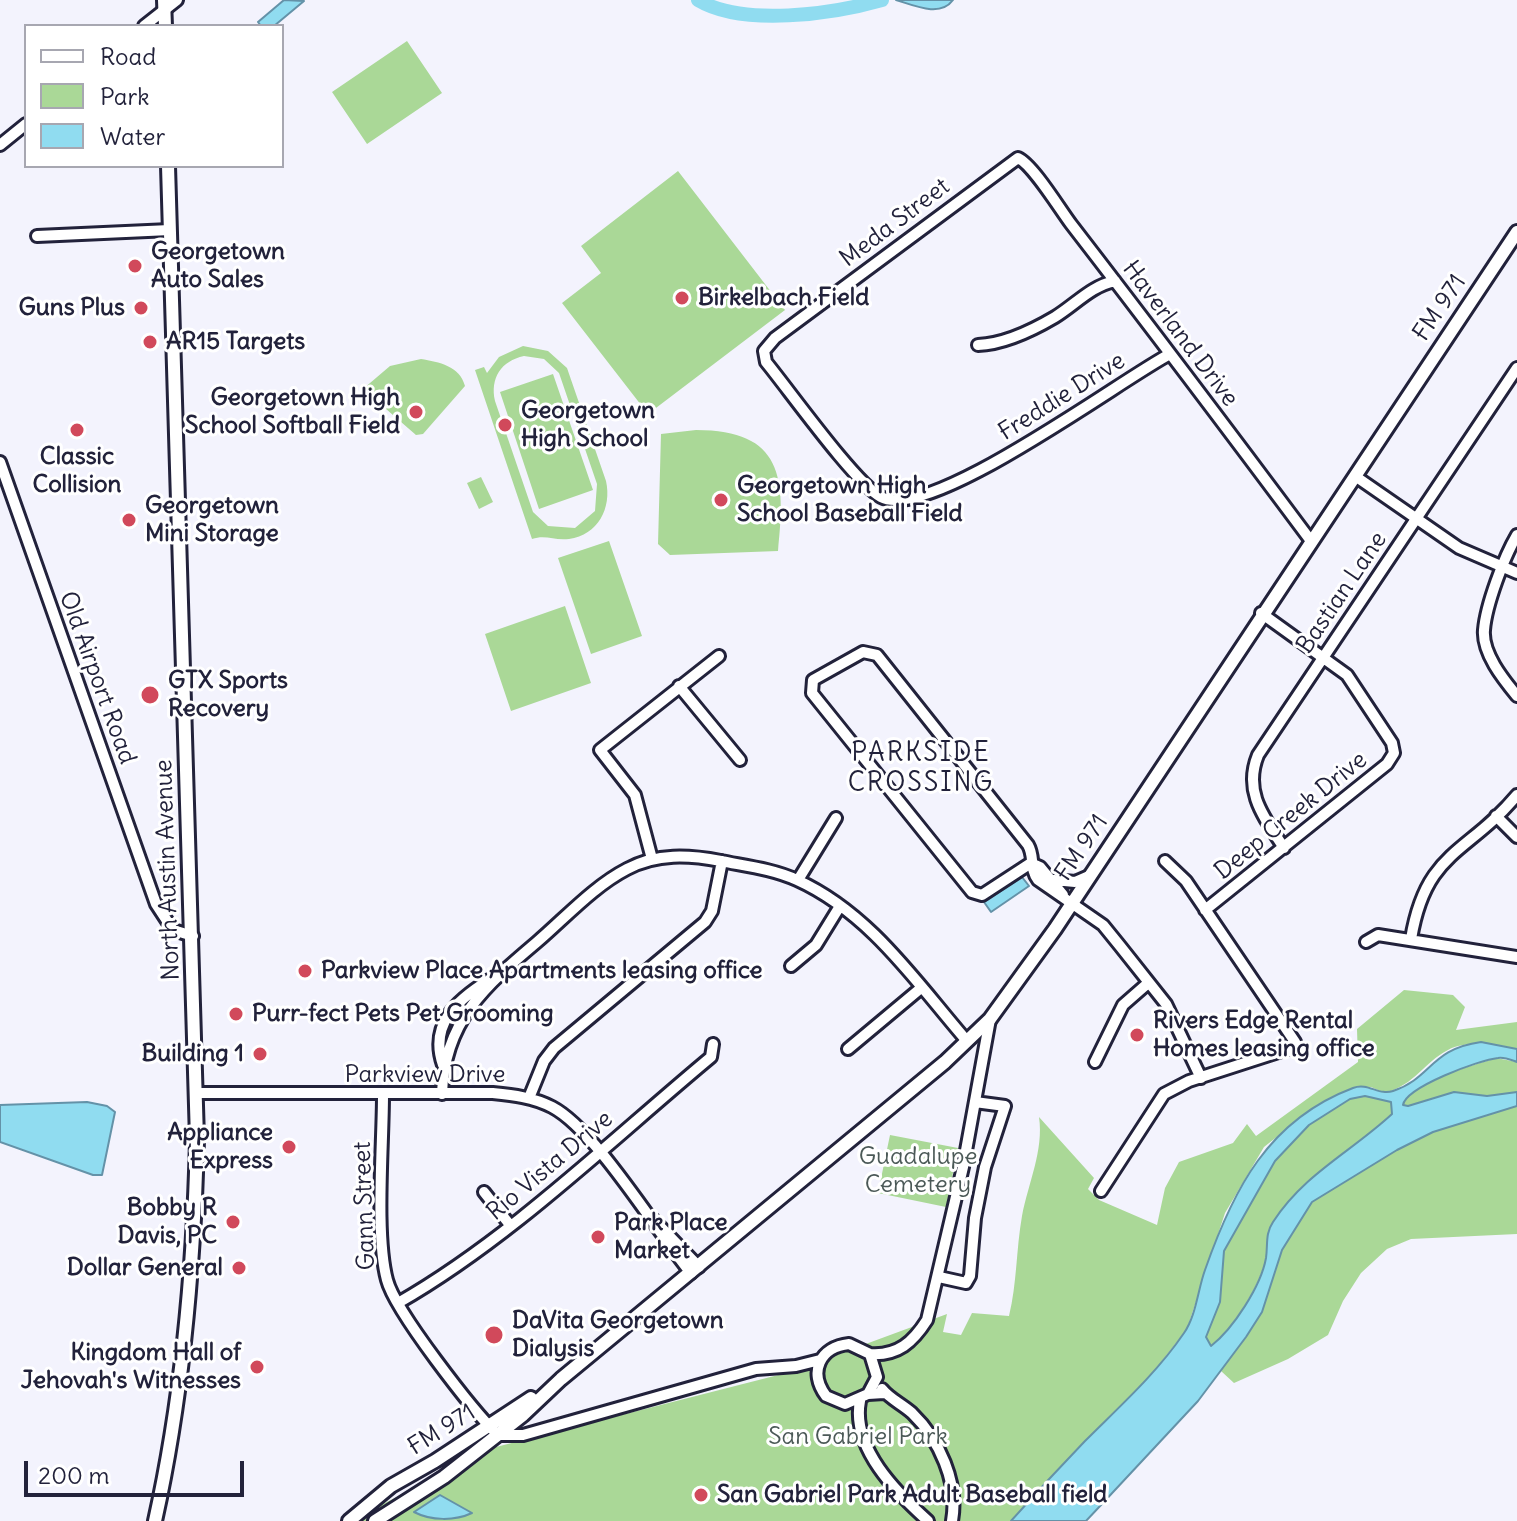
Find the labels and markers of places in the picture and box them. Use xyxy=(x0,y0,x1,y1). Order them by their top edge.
place label: Georgetown Auto Sales xyxy=(151,238,285,294)
marker: Georgetown Auto Sales xyxy=(126,257,144,275)
place label: Birkelbach Field xyxy=(698,284,869,312)
marker: Birkelbach Field xyxy=(673,289,691,307)
place label: Guns Plus xyxy=(18,294,125,322)
marker: Guns Plus xyxy=(132,299,150,317)
place label: AR15 Targets xyxy=(166,328,305,356)
marker: AR15 Targets xyxy=(141,333,159,351)
place label: Georgetown High School Softball Field xyxy=(185,384,400,440)
place label: Georgetown High School xyxy=(521,397,655,453)
marker: Georgetown High School Softball Field xyxy=(407,403,425,421)
marker: Georgetown High School xyxy=(496,416,514,434)
marker: Classic Collision xyxy=(68,421,86,439)
place label: Classic Collision xyxy=(33,443,121,499)
place label: Georgetown High School Baseball Field xyxy=(737,472,963,528)
marker: Georgetown High School Baseball Field xyxy=(712,491,730,509)
place label: Georgetown Mini Storage xyxy=(145,492,279,548)
marker: Georgetown Mini Storage xyxy=(120,511,138,529)
place label: GTX Sports Recovery xyxy=(168,667,288,723)
marker: GTX Sports Recovery xyxy=(139,684,161,706)
place label: Parkview Place Apartments leasing office xyxy=(321,957,762,985)
marker: Parkview Place Apartments leasing office xyxy=(296,962,314,980)
place label: Purr-fect Pets Pet Grooming xyxy=(252,1000,554,1028)
marker: Purr-fect Pets Pet Grooming xyxy=(227,1005,245,1023)
place label: Rivers Edge Rental Homes leasing office xyxy=(1153,1007,1375,1063)
marker: Rivers Edge Rental Homes leasing office xyxy=(1128,1026,1146,1044)
place label: Building 1 xyxy=(141,1040,244,1068)
marker: Building 1 xyxy=(251,1045,269,1063)
place label: Appliance Express xyxy=(167,1119,273,1175)
marker: Appliance Express xyxy=(280,1138,298,1156)
place label: Bobby R Davis, PC xyxy=(117,1194,217,1250)
place label: Park Place Market xyxy=(614,1209,727,1265)
marker: Bobby R Davis, PC xyxy=(224,1213,242,1231)
marker: Park Place Market xyxy=(589,1228,607,1246)
place label: Dollar General xyxy=(67,1254,223,1282)
marker: Dollar General xyxy=(230,1259,248,1277)
place label: DaVita Georgetown Dialysis xyxy=(512,1307,724,1363)
marker: DaVita Georgetown Dialysis xyxy=(483,1324,505,1346)
place label: Kingdom Hall of Jehovah's Witnesses xyxy=(21,1339,241,1395)
marker: Kingdom Hall of Jehovah's Witnesses xyxy=(248,1358,266,1376)
place label: San Gabriel Park Adult Baseball field xyxy=(717,1481,1107,1509)
marker: San Gabriel Park Adult Baseball field xyxy=(692,1486,710,1504)

